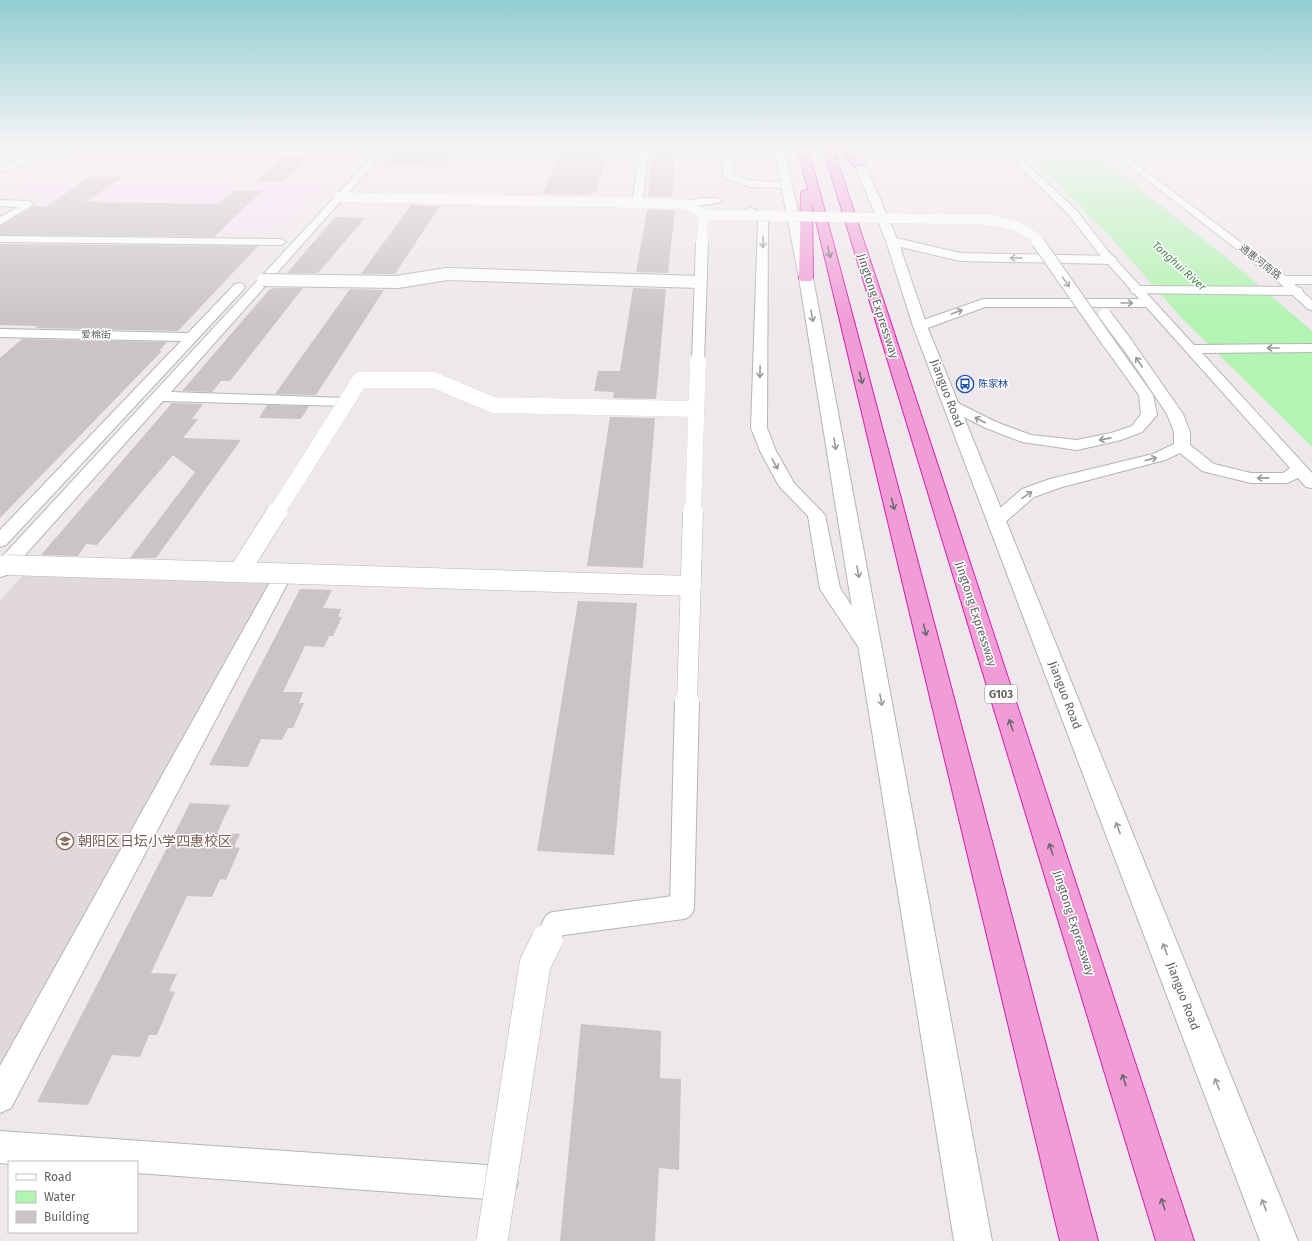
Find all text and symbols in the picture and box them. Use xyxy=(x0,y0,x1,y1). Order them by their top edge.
one-way arrow xyxy=(759,235,767,248)
water label: Tonghui River xyxy=(1150,239,1209,294)
street label: 通惠河南路 xyxy=(1237,242,1283,282)
one-way arrow xyxy=(826,245,833,258)
street label: Jingtong Expressway xyxy=(854,252,902,360)
one-way arrow xyxy=(1010,255,1023,262)
one-way arrow xyxy=(1062,276,1070,287)
one-way arrow xyxy=(1120,299,1133,307)
one-way arrow xyxy=(951,308,963,316)
one-way arrow xyxy=(809,309,817,322)
street label: 爱棉街 xyxy=(81,329,111,341)
one-way arrow xyxy=(1267,344,1280,352)
one-way arrow xyxy=(1135,356,1143,367)
street label: Jianguo Road xyxy=(928,357,966,429)
one-way arrow xyxy=(756,365,764,378)
one-way arrow xyxy=(858,371,865,384)
bus stop icon: 陈家林 xyxy=(955,374,975,394)
place label: 陈家林 xyxy=(978,378,1008,390)
one-way arrow xyxy=(974,415,986,423)
one-way arrow xyxy=(1099,436,1112,444)
one-way arrow xyxy=(832,437,840,450)
one-way arrow xyxy=(1145,455,1158,463)
one-way arrow xyxy=(771,458,779,470)
one-way arrow xyxy=(1257,474,1270,482)
one-way arrow xyxy=(1021,491,1032,499)
one-way arrow xyxy=(890,497,897,510)
street label: Jingtong Expressway xyxy=(952,560,1000,668)
one-way arrow xyxy=(854,565,862,578)
one-way arrow xyxy=(921,623,929,636)
street label: Jianguo Road xyxy=(1046,659,1084,731)
road number: G103 xyxy=(985,685,1017,703)
one-way arrow xyxy=(877,693,885,706)
one-way arrow xyxy=(1007,719,1014,732)
one-way arrow xyxy=(1113,823,1121,835)
school or university icon: 朝阳区日坛小学四惠校区 xyxy=(55,831,75,851)
place label: 朝阳区日坛小学四惠校区 xyxy=(78,833,232,850)
one-way arrow xyxy=(1047,843,1054,856)
street label: Jingtong Expressway xyxy=(1050,869,1098,977)
one-way arrow xyxy=(1160,944,1168,956)
street label: Jianguo Road xyxy=(1164,960,1202,1032)
one-way arrow xyxy=(1120,1074,1127,1087)
one-way arrow xyxy=(1213,1078,1221,1090)
legend xyxy=(8,1161,138,1233)
text: Road xyxy=(44,1170,72,1184)
text: Water xyxy=(44,1190,76,1204)
one-way arrow xyxy=(1159,1198,1167,1210)
one-way arrow xyxy=(1260,1199,1268,1211)
text: Building xyxy=(44,1210,90,1224)

